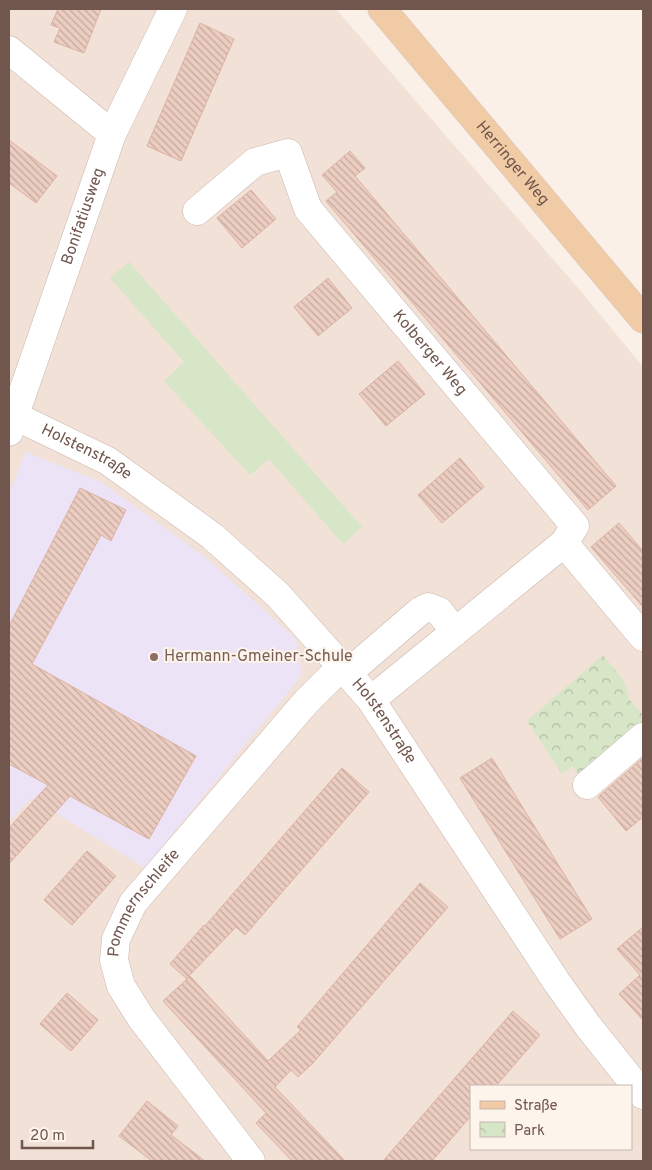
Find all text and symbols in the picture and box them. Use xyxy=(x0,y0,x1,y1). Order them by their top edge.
street label: Herringer Weg xyxy=(471,117,553,210)
street label: Bonifatiusweg xyxy=(57,165,110,268)
street label: Kolberger Weg xyxy=(388,306,471,400)
street label: Holstenstraße xyxy=(38,420,135,485)
place label: Hermann-Gmeiner-Schule xyxy=(164,647,353,667)
marker: Hermann-Gmeiner-Schule xyxy=(148,651,160,663)
street label: Holstenstraße xyxy=(347,674,420,768)
street label: Pommernschleife xyxy=(104,845,185,958)
legend xyxy=(470,1085,632,1150)
text: Straße xyxy=(514,1097,558,1116)
scale bar xyxy=(22,1118,94,1150)
text: Park xyxy=(514,1122,545,1141)
text: 20 m xyxy=(30,1127,65,1146)

